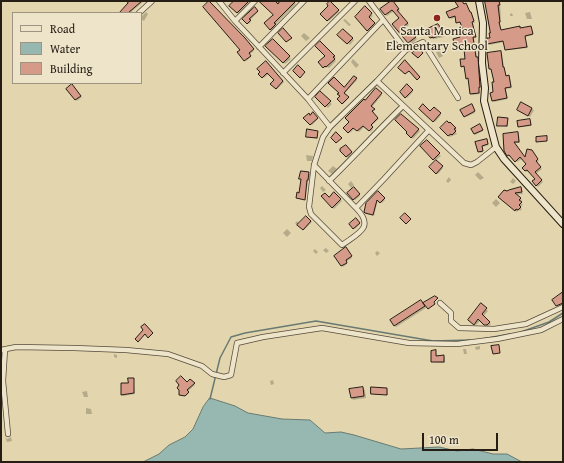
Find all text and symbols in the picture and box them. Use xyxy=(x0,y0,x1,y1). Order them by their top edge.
legend xyxy=(12,12,142,84)
marker: Santa Monica Elementary School xyxy=(432,13,442,23)
text: Road xyxy=(50,20,75,37)
place label: Santa Monica Elementary School xyxy=(386,24,488,55)
text: Water xyxy=(50,40,80,57)
text: Building xyxy=(50,60,93,77)
scale bar xyxy=(424,425,500,451)
text: 100 m xyxy=(429,431,459,448)

